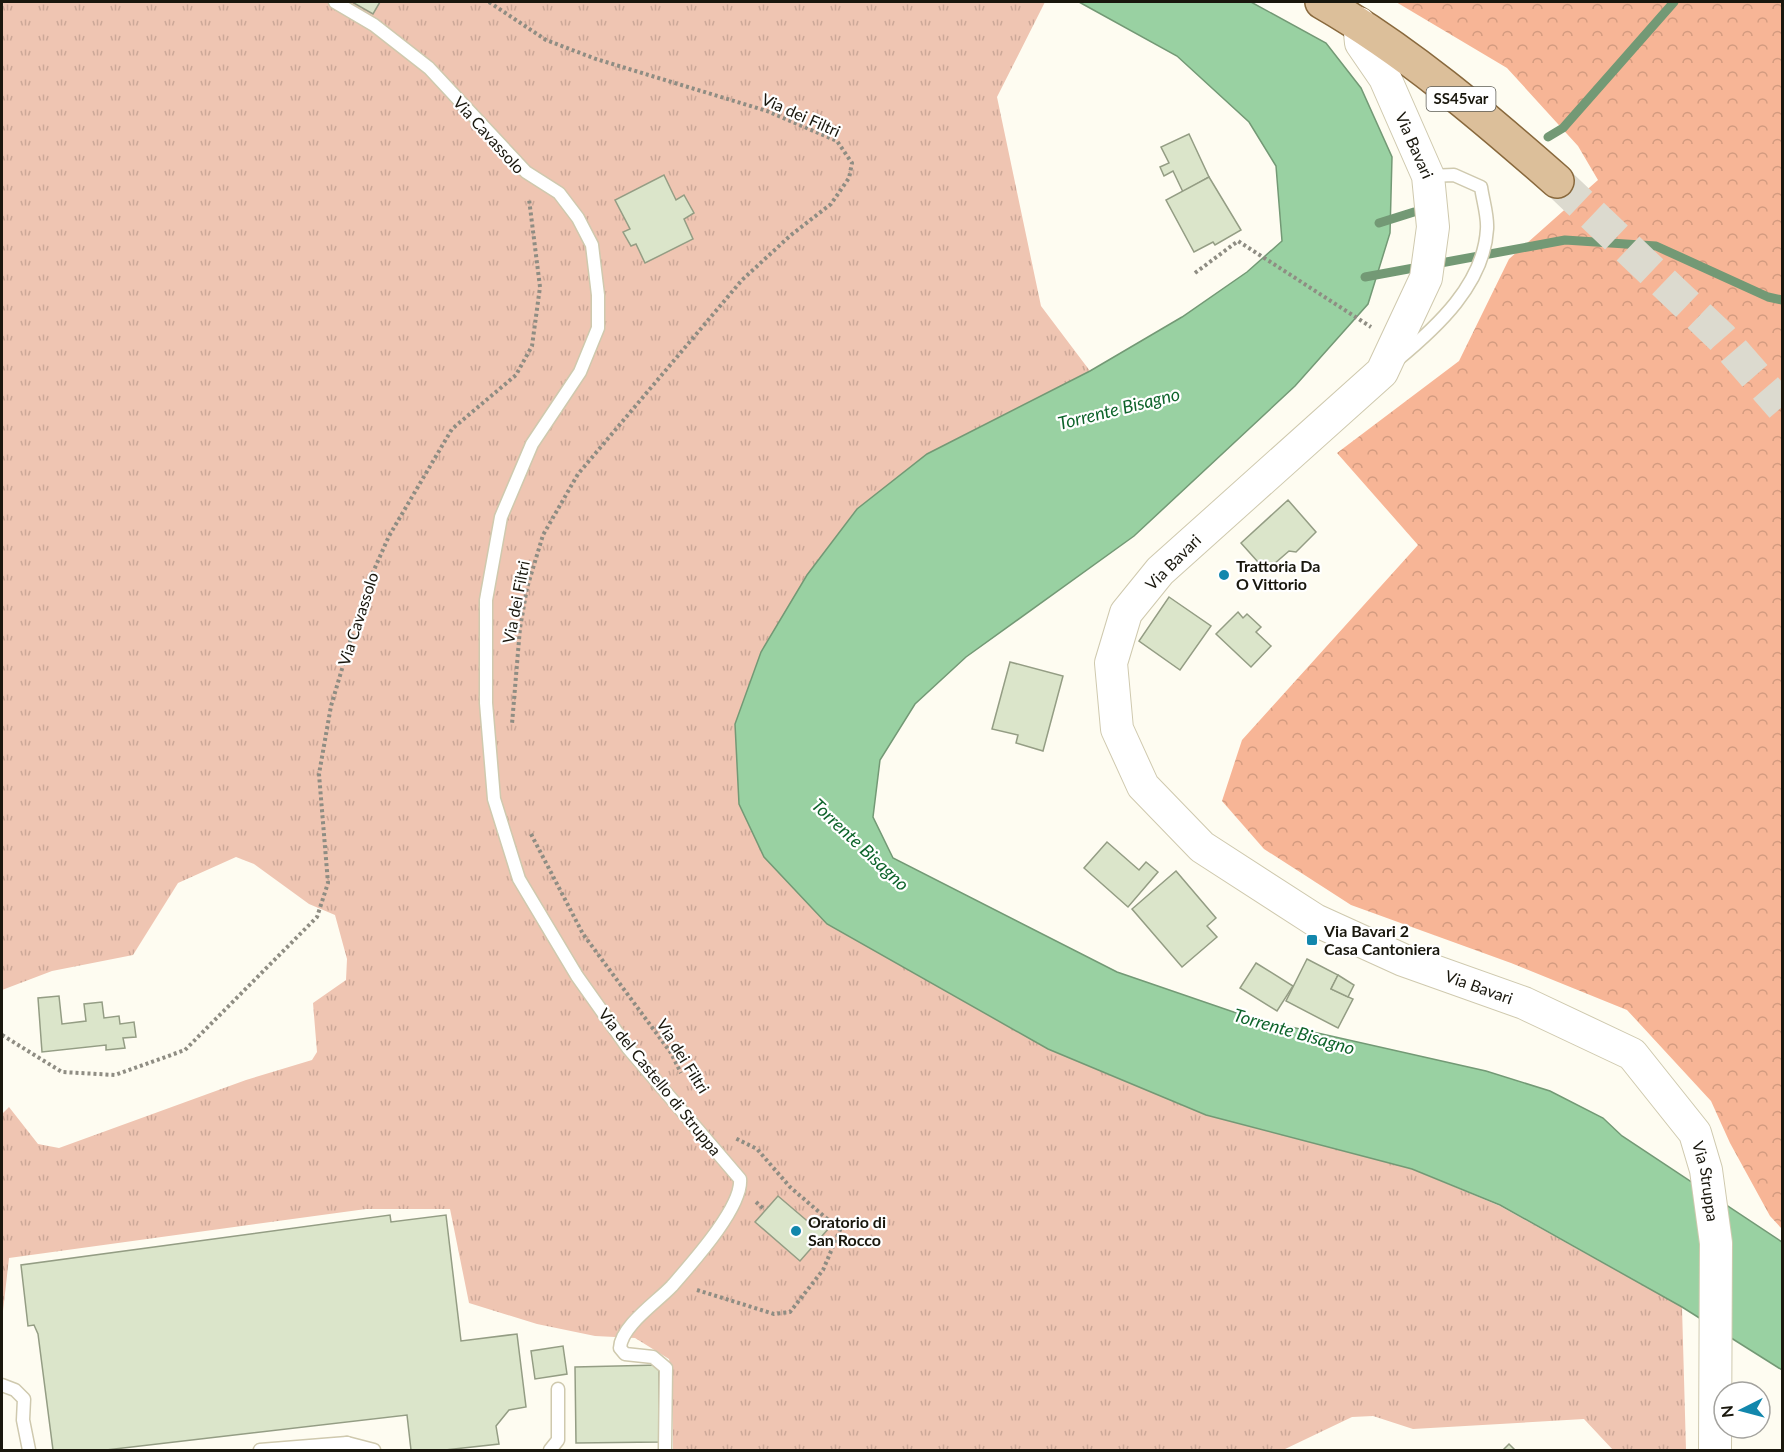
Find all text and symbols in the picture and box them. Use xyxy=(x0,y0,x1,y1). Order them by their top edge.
road number: SS45var xyxy=(1426,87,1496,111)
street label: Via dei Filtri xyxy=(759,89,843,140)
street label: Via Cavassolo xyxy=(450,92,529,177)
street label: Via Bavari xyxy=(1392,109,1438,181)
water label: Torrente Bisagno xyxy=(1055,382,1182,434)
street label: Via Bavari xyxy=(1141,530,1204,593)
place label: Trattoria Da O Vittorio xyxy=(1236,556,1320,593)
street label: Via dei Filtri xyxy=(498,559,533,645)
marker: Trattoria Da O Vittorio xyxy=(1217,568,1231,582)
street label: Via Cavassolo xyxy=(334,570,382,668)
water label: Torrente Bisagno xyxy=(807,794,914,895)
place label: Via Bavari 2 Casa Cantoniera xyxy=(1323,921,1440,958)
marker: Via Bavari 2 Casa Cantoniera xyxy=(1305,933,1319,947)
street label: Via Bavari xyxy=(1443,966,1515,1007)
water label: Torrente Bisagno xyxy=(1231,1003,1357,1059)
street label: Via del Castello di Struppa xyxy=(595,1004,726,1159)
street label: Via dei Filtri xyxy=(653,1015,714,1096)
street label: Via Struppa xyxy=(1689,1139,1723,1223)
place label: Oratorio di San Rocco xyxy=(808,1212,886,1249)
marker: Oratorio di San Rocco xyxy=(789,1224,803,1238)
north arrow xyxy=(1712,1380,1772,1440)
text: N xyxy=(1716,1404,1737,1419)

